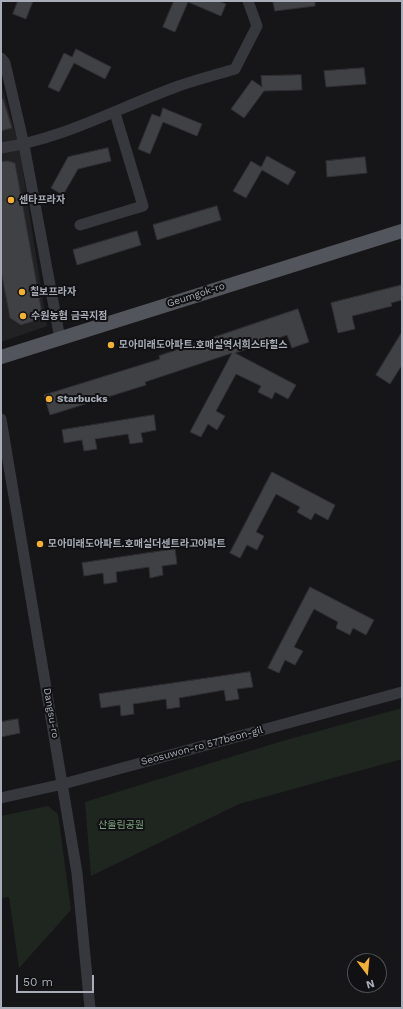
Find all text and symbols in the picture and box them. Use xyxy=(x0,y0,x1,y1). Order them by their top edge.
place label: 센타프라자 xyxy=(19,194,65,206)
marker: 센타프라자 xyxy=(6,195,16,205)
street label: Geumgok-ro xyxy=(166,280,226,310)
place label: 칠보프라자 xyxy=(30,286,76,298)
marker: 칠보프라자 xyxy=(17,287,27,297)
place label: 수원농협 금곡지점 xyxy=(31,310,107,322)
marker: 수원농협 금곡지점 xyxy=(18,311,28,321)
place label: 모아미래도아파트.호매실역서희스타힐스 xyxy=(119,339,287,351)
marker: 모아미래도아파트.호매실역서희스타힐스 xyxy=(106,340,116,350)
place label: Starbucks xyxy=(57,393,108,405)
marker: Starbucks xyxy=(44,394,54,404)
place label: 모아미래도아파트.호매실더센트라고아파트 xyxy=(48,538,226,550)
marker: 모아미래도아파트.호매실더센트라고아파트 xyxy=(35,539,45,549)
street label: Dangsu-ro xyxy=(41,687,61,739)
street label: Seosuwon-ro 577beon-gil xyxy=(140,724,264,768)
park label: 산울림공원 xyxy=(98,819,144,831)
north arrow xyxy=(347,953,387,993)
scale bar xyxy=(18,967,96,993)
text: 50 m xyxy=(23,975,53,989)
text: N xyxy=(364,977,376,991)

